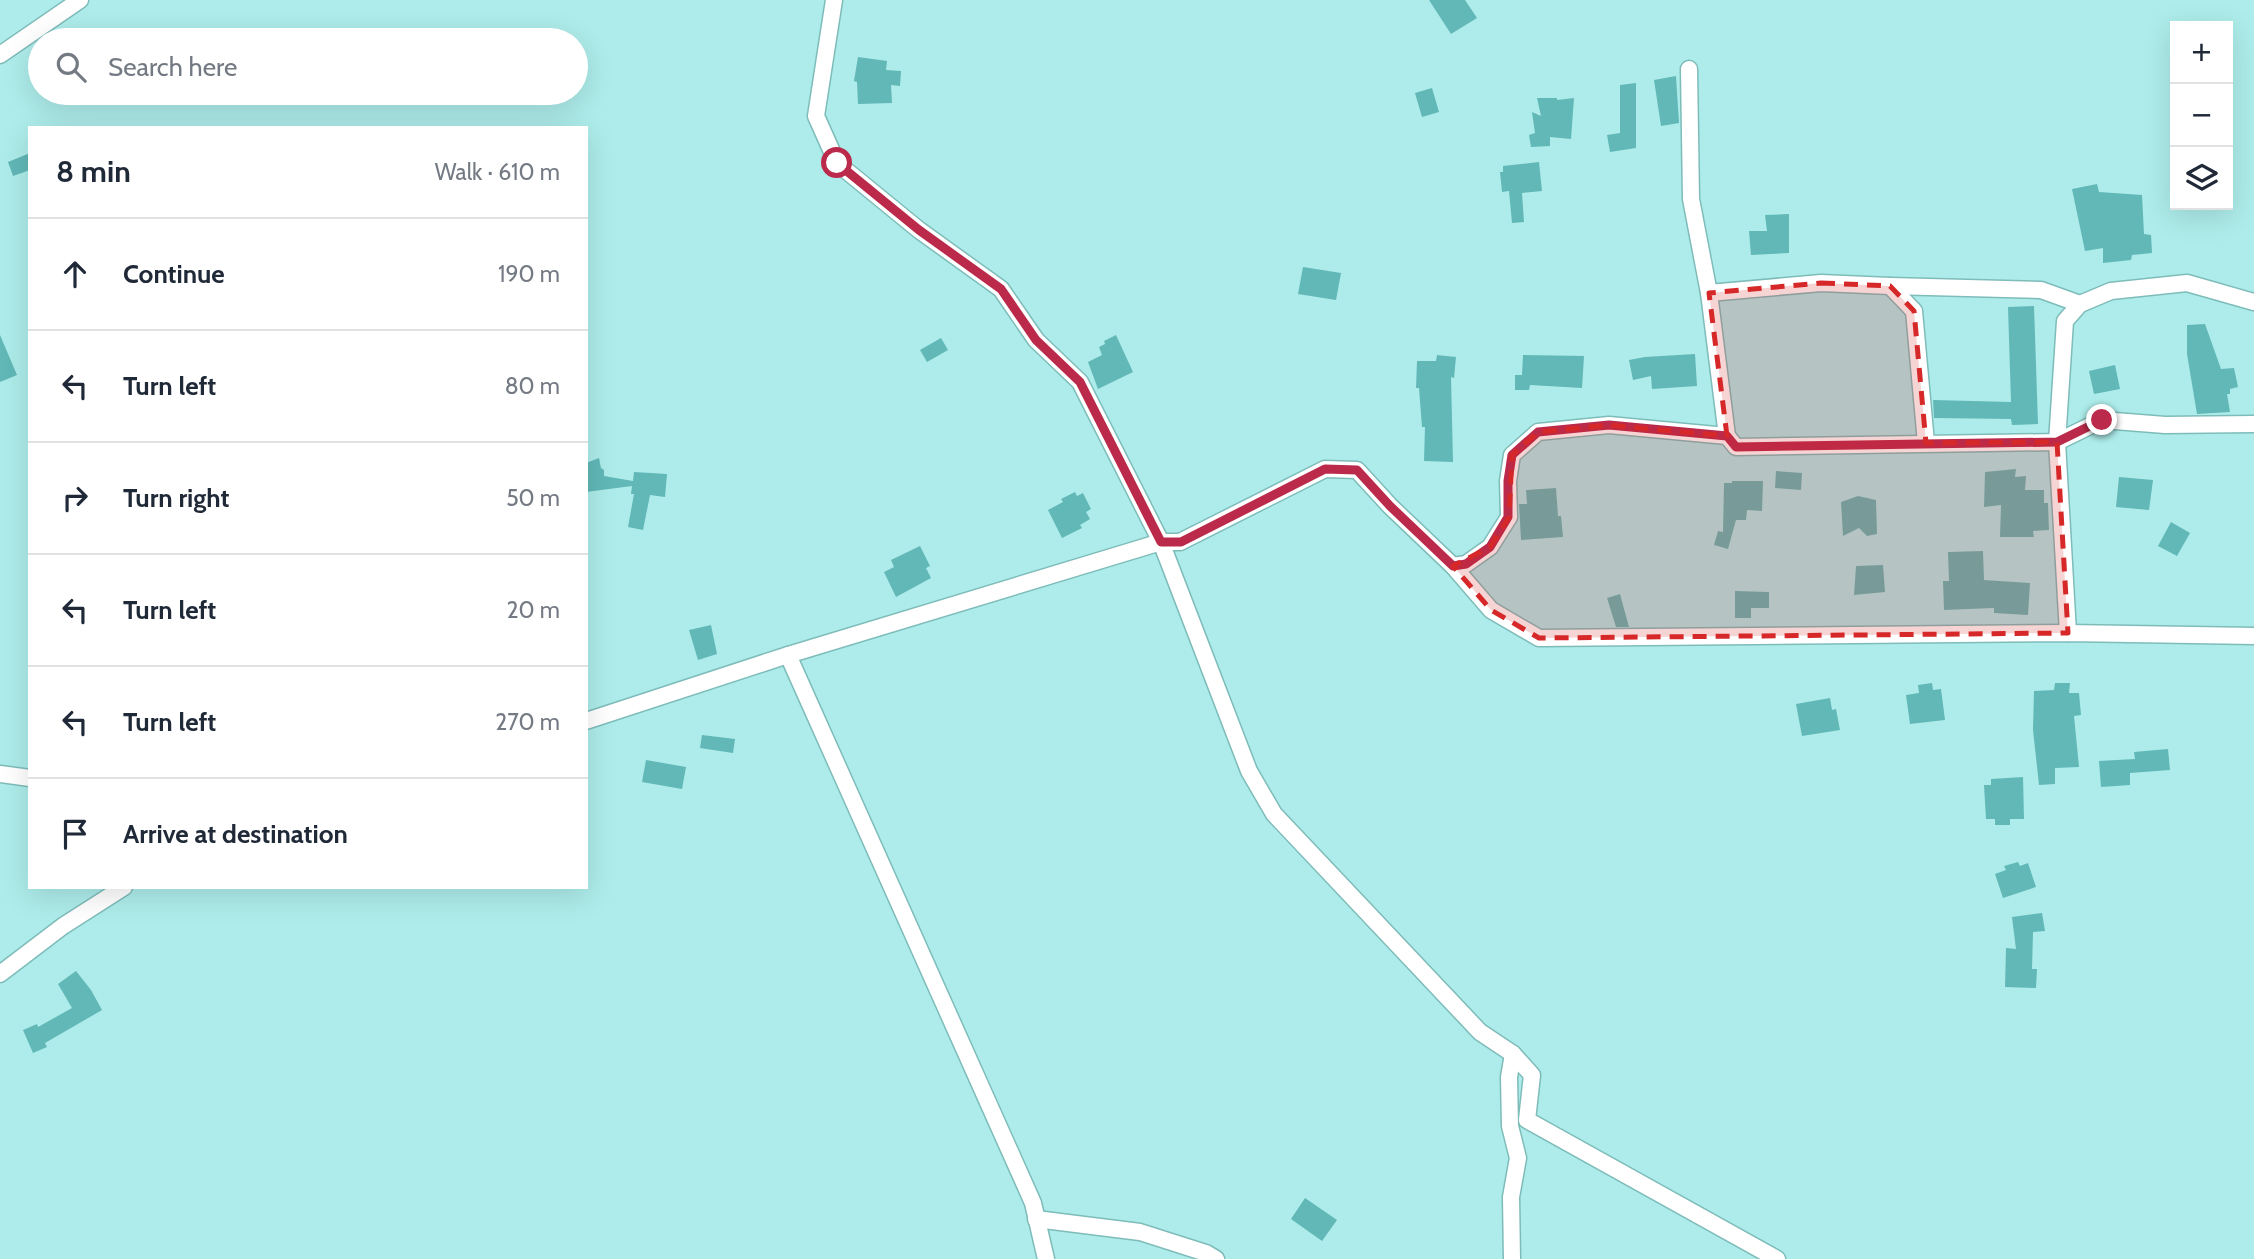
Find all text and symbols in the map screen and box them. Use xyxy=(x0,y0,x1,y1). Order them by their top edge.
map controls xyxy=(2170,21,2233,210)
button: + xyxy=(2170,21,2233,84)
search box xyxy=(28,28,588,105)
icon: search xyxy=(52,48,90,86)
text: Search here xyxy=(108,51,237,83)
button: − xyxy=(2170,84,2233,147)
route start xyxy=(821,147,852,178)
button: layers xyxy=(2170,147,2233,210)
text: 8 min xyxy=(56,153,131,190)
text: Walk · 610 m xyxy=(435,158,560,186)
icon: ahead xyxy=(56,255,94,293)
text: Continue xyxy=(123,258,225,290)
text: 190 m xyxy=(498,260,560,288)
icon: left xyxy=(56,367,94,405)
text: Turn left xyxy=(123,370,216,402)
text: 80 m xyxy=(505,372,560,400)
route end xyxy=(2086,404,2117,435)
icon: right xyxy=(56,479,94,517)
text: Turn right xyxy=(123,482,229,514)
text: 50 m xyxy=(506,484,560,512)
icon: left xyxy=(56,591,94,629)
text: Turn left xyxy=(123,594,216,626)
text: 20 m xyxy=(507,596,560,624)
icon: left xyxy=(56,703,94,741)
text: Turn left xyxy=(123,706,216,738)
text: 270 m xyxy=(495,708,560,736)
icon: arrive xyxy=(56,815,94,853)
text: Arrive at destination xyxy=(123,818,348,850)

